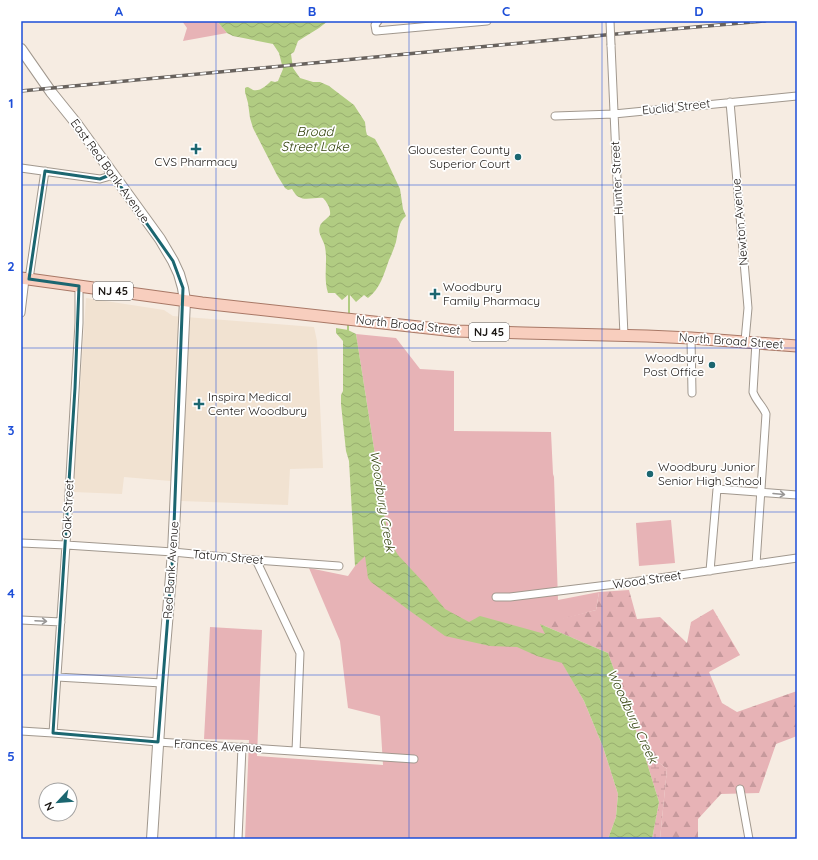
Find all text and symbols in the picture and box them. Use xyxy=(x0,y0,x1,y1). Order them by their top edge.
text: A xyxy=(115,3,124,19)
text: B xyxy=(308,3,316,19)
text: C xyxy=(502,3,510,19)
text: D xyxy=(694,3,704,19)
text: 1 xyxy=(8,95,14,111)
street label: Euclid Street xyxy=(641,95,711,118)
street label: East Red Bank Avenue xyxy=(68,116,153,226)
water label: Broad Street Lake xyxy=(281,123,350,154)
street label: Hunter Street xyxy=(607,141,626,215)
place label: Gloucester County Superior Court xyxy=(408,142,510,171)
marker: CVS Pharmacy xyxy=(191,144,201,154)
marker: Gloucester County Superior Court xyxy=(513,152,523,162)
place label: CVS Pharmacy xyxy=(155,154,237,169)
street label: Newton Avenue xyxy=(728,178,751,266)
text: 2 xyxy=(7,258,15,274)
place label: Woodbury Family Pharmacy xyxy=(443,279,540,308)
road number: NJ 45 xyxy=(93,282,133,300)
marker: Woodbury Family Pharmacy xyxy=(430,289,440,299)
street label: North Broad Street xyxy=(355,312,461,337)
road number: NJ 45 xyxy=(469,323,509,341)
street label: North Broad Street xyxy=(678,329,784,352)
place label: Woodbury Post Office xyxy=(643,350,704,379)
marker: Woodbury Post Office xyxy=(707,360,717,370)
place label: Inspira Medical Center Woodbury xyxy=(208,389,307,418)
marker: Inspira Medical Center Woodbury xyxy=(193,398,205,410)
text: 3 xyxy=(8,422,15,438)
water label: Woodbury Creek xyxy=(367,449,399,554)
place label: Woodbury Junior Senior High School xyxy=(658,459,762,488)
marker: Woodbury Junior Senior High School xyxy=(645,469,655,479)
street label: Oak Street xyxy=(58,479,77,539)
one-way arrow xyxy=(772,490,785,497)
street label: Red Bank Avenue xyxy=(160,520,181,619)
street label: Tatum Street xyxy=(192,546,264,567)
street label: Wood Street xyxy=(612,567,682,592)
text: 4 xyxy=(7,585,15,601)
one-way arrow xyxy=(34,618,47,625)
water label: Woodbury Creek xyxy=(604,666,662,767)
street label: Frances Avenue xyxy=(174,736,263,755)
text: 5 xyxy=(7,748,15,764)
north arrow xyxy=(38,782,78,822)
text: N xyxy=(41,800,57,813)

